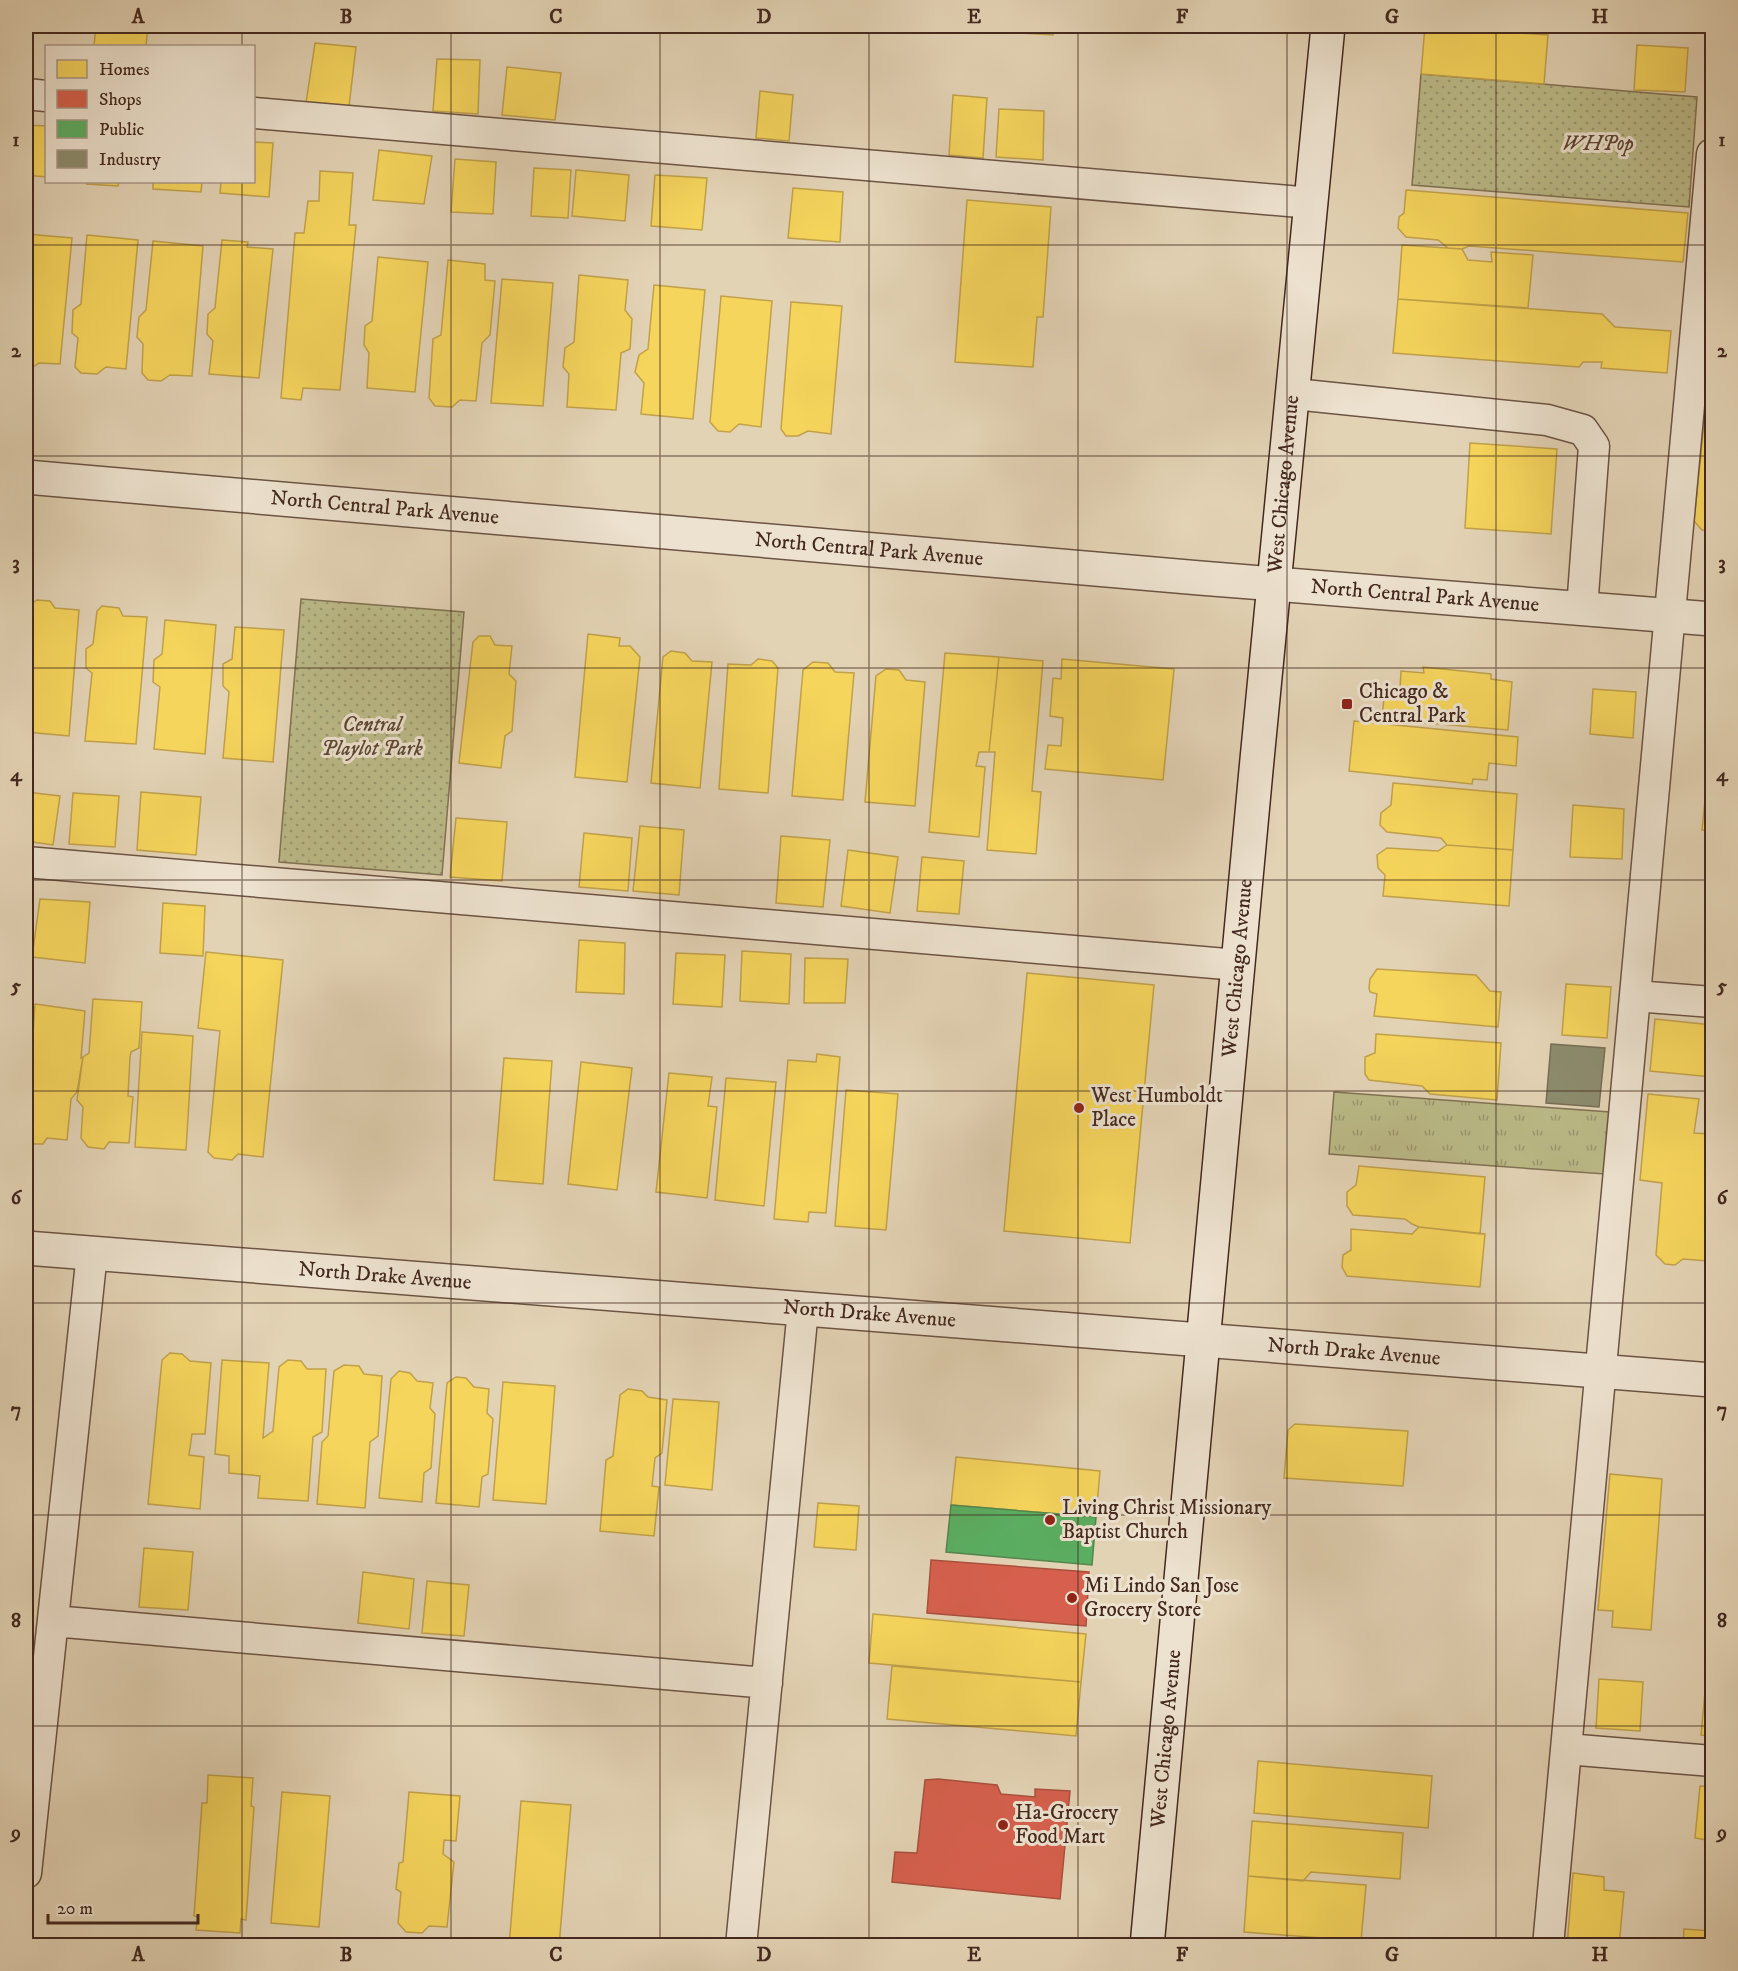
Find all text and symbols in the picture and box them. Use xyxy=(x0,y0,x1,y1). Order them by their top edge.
text: A xyxy=(131,5,146,30)
text: B xyxy=(340,5,352,30)
text: C xyxy=(549,5,563,30)
text: D xyxy=(757,5,772,30)
text: E xyxy=(967,5,981,30)
text: F xyxy=(1176,5,1189,30)
text: G xyxy=(1385,5,1399,30)
text: H xyxy=(1592,5,1609,30)
legend xyxy=(45,45,255,183)
text: Homes xyxy=(99,59,150,81)
text: Shops xyxy=(99,89,142,111)
text: Public xyxy=(99,119,145,141)
text: 1 xyxy=(12,128,20,153)
text: 1 xyxy=(1718,128,1726,153)
park label: WHPop xyxy=(1562,131,1634,157)
text: Industry xyxy=(99,149,161,171)
text: 2 xyxy=(11,339,22,364)
text: 2 xyxy=(1717,339,1728,364)
street label: West Chicago Avenue xyxy=(1262,394,1305,576)
street label: North Central Park Avenue xyxy=(269,485,500,531)
street label: North Central Park Avenue xyxy=(754,527,984,572)
text: 3 xyxy=(12,551,20,576)
text: 3 xyxy=(1718,551,1726,576)
street label: North Central Park Avenue xyxy=(1310,574,1541,618)
place label: Chicago & Central Park xyxy=(1359,679,1467,729)
marker: Chicago & Central Park xyxy=(1340,697,1354,711)
park label: Central Playlot Park xyxy=(321,712,423,762)
text: 4 xyxy=(10,763,23,788)
text: 4 xyxy=(1716,763,1729,788)
street label: West Chicago Avenue xyxy=(1216,878,1259,1060)
text: 5 xyxy=(10,974,21,999)
text: 5 xyxy=(1716,974,1727,999)
place label: West Humboldt Place xyxy=(1090,1083,1223,1133)
marker: West Humboldt Place xyxy=(1072,1101,1086,1115)
text: 6 xyxy=(11,1186,23,1211)
text: 6 xyxy=(1717,1186,1729,1211)
street label: North Drake Avenue xyxy=(297,1256,473,1296)
street label: North Drake Avenue xyxy=(782,1294,957,1334)
street label: North Drake Avenue xyxy=(1266,1332,1442,1372)
text: 7 xyxy=(11,1398,21,1423)
text: 7 xyxy=(1717,1398,1727,1423)
place label: Living Christ Missionary Baptist Church xyxy=(1062,1495,1272,1545)
marker: Living Christ Missionary Baptist Church xyxy=(1043,1513,1057,1527)
place label: Mi Lindo San Jose Grocery Store xyxy=(1084,1573,1239,1623)
marker: Mi Lindo San Jose Grocery Store xyxy=(1065,1591,1079,1605)
text: 8 xyxy=(11,1609,21,1634)
text: 8 xyxy=(1717,1609,1727,1634)
street label: West Chicago Avenue xyxy=(1145,1648,1187,1830)
place label: Ha-Grocery Food Mart xyxy=(1015,1800,1119,1850)
marker: Ha-Grocery Food Mart xyxy=(996,1818,1010,1832)
text: 9 xyxy=(9,1821,21,1846)
text: 9 xyxy=(1715,1821,1727,1846)
scale bar xyxy=(48,1887,198,1925)
text: 20 m xyxy=(57,1898,93,1920)
text: A xyxy=(131,1943,146,1968)
text: B xyxy=(340,1943,352,1968)
text: C xyxy=(549,1943,563,1968)
text: D xyxy=(757,1943,772,1968)
text: E xyxy=(967,1943,981,1968)
text: F xyxy=(1176,1943,1189,1968)
text: G xyxy=(1385,1943,1399,1968)
text: H xyxy=(1592,1943,1609,1968)

